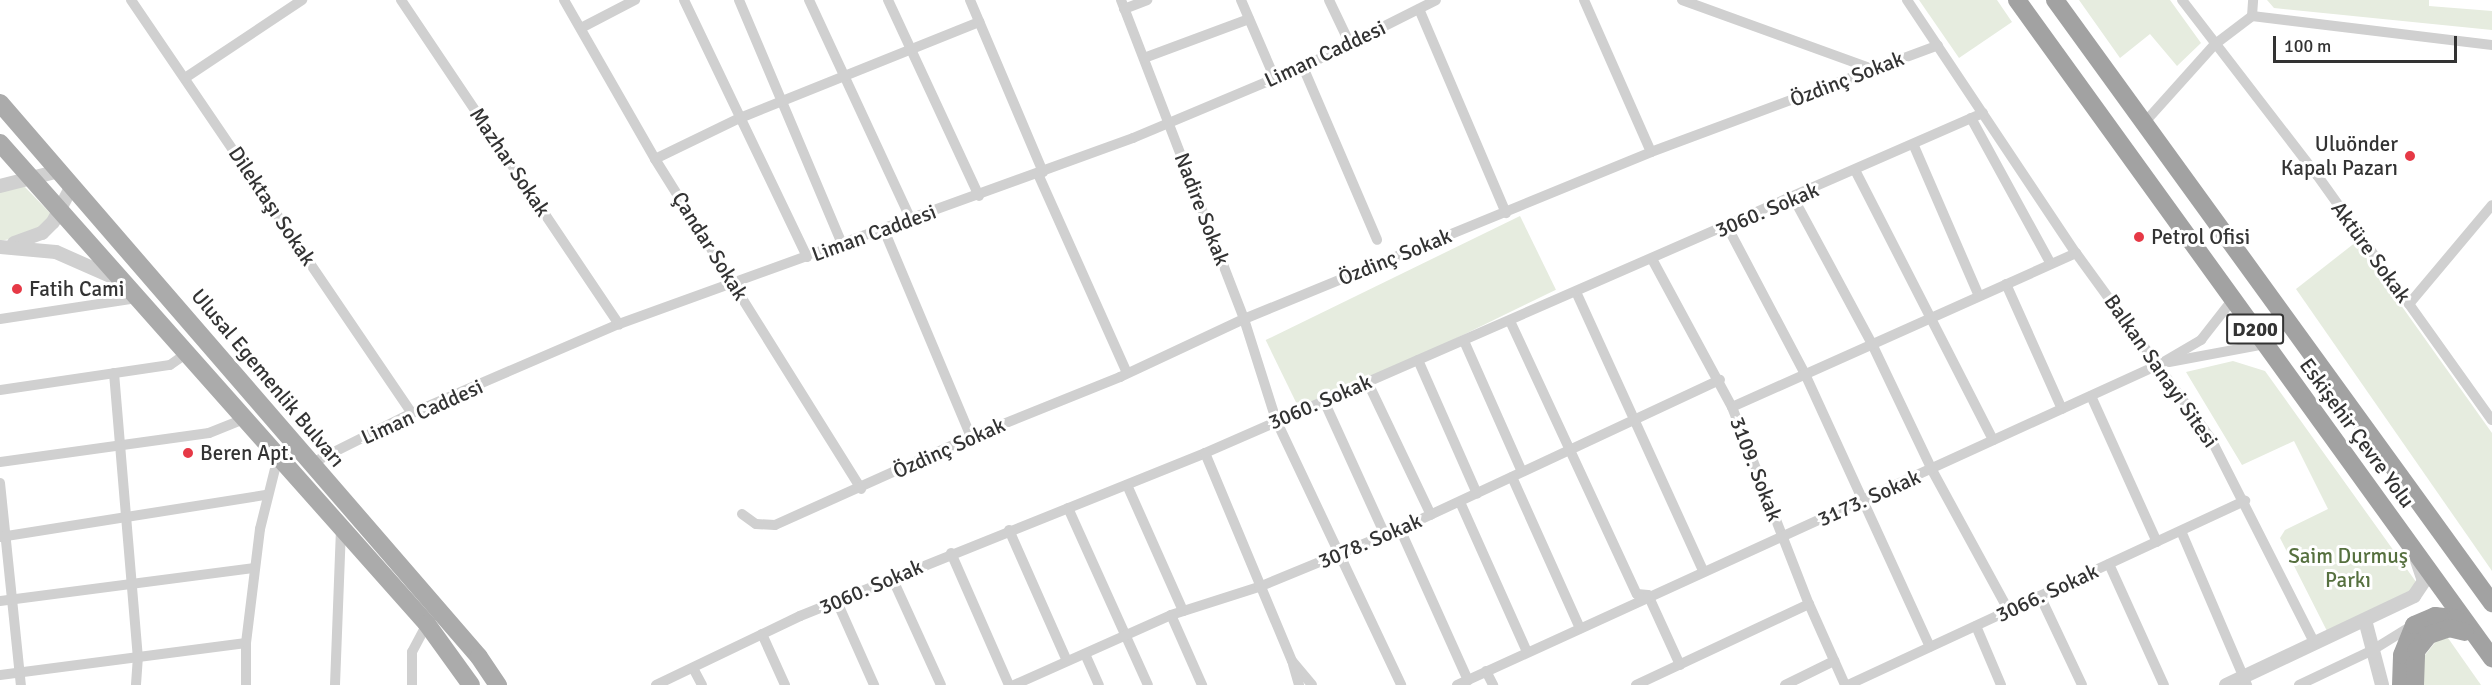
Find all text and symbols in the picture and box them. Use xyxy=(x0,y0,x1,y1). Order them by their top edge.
street label: Liman Caddesi xyxy=(1261,15,1389,93)
scale bar xyxy=(2276,24,2460,62)
text: 100 m xyxy=(2284,35,2331,57)
street label: Özdinç Sokak xyxy=(1787,46,1907,112)
street label: Mazhar Sokak xyxy=(464,103,556,221)
place label: Uluönder Kapalı Pazarı xyxy=(2281,131,2398,181)
street label: Dilektaşı Sokak xyxy=(223,142,321,270)
street label: Nadire Sokak xyxy=(1169,149,1235,269)
marker: Uluönder Kapalı Pazarı xyxy=(2403,149,2417,163)
street label: 3060. Sokak xyxy=(1712,177,1822,243)
street label: Çandar Sokak xyxy=(667,187,753,305)
street label: Aktüre Sokak xyxy=(2326,196,2416,308)
street label: Liman Caddesi xyxy=(808,199,940,267)
street label: Özdinç Sokak xyxy=(1335,223,1455,291)
place label: Petrol Ofisi xyxy=(2151,224,2250,250)
marker: Petrol Ofisi xyxy=(2132,230,2146,244)
place label: Fatih Cami xyxy=(29,276,125,302)
marker: Fatih Cami xyxy=(10,282,24,296)
street label: Ulusal Egemenlik Bulvarı xyxy=(186,284,350,472)
street label: Balkan Sanayi Sitesi xyxy=(2099,290,2223,452)
road number: D200 xyxy=(2225,312,2285,346)
street label: Eskişehir Çevre Yolu xyxy=(2294,353,2420,513)
street label: 3060. Sokak xyxy=(1265,369,1375,435)
street label: Liman Caddesi xyxy=(357,374,487,450)
street label: Özdinç Sokak xyxy=(889,412,1009,484)
street label: 3109. Sokak xyxy=(1725,413,1787,525)
place label: Beren Apt. xyxy=(200,440,294,466)
marker: Beren Apt. xyxy=(181,446,195,460)
street label: 3173. Sokak xyxy=(1814,464,1924,532)
street label: 3078. Sokak xyxy=(1315,508,1425,574)
park label: Saim Durmuş Parkı xyxy=(2288,543,2408,593)
street label: 3060. Sokak xyxy=(816,554,926,620)
street label: 3066. Sokak xyxy=(1992,558,2102,628)

